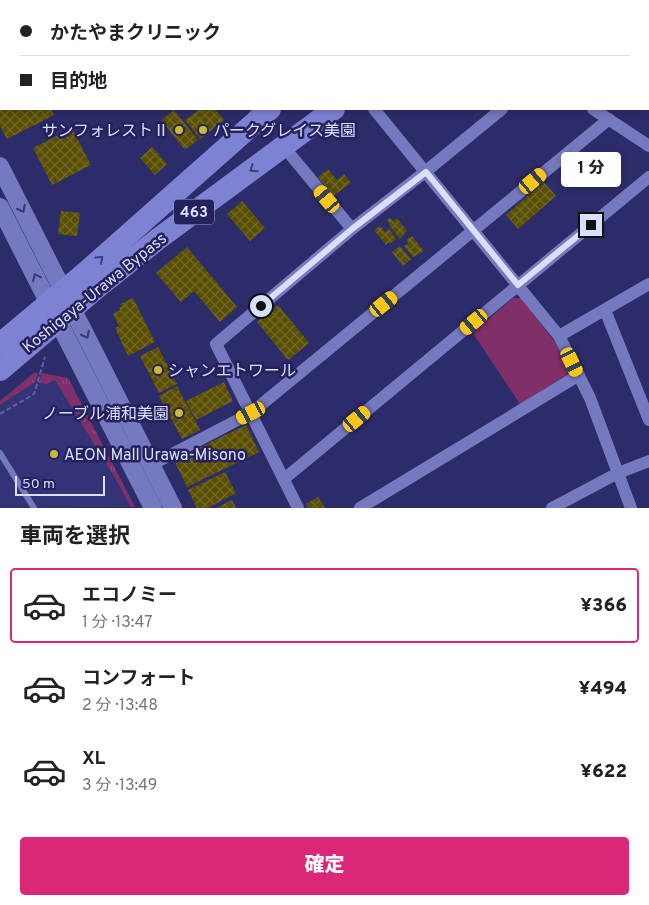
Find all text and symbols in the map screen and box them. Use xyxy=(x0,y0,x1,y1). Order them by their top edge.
text: かたやまクリニック xyxy=(50,22,221,46)
text: 目的地 xyxy=(50,70,107,94)
place label: サンフォレストⅡ xyxy=(41,122,169,142)
place label: パークグレイス美園 xyxy=(213,122,356,142)
marker: サンフォレストⅡ xyxy=(173,124,185,136)
marker: パークグレイス美園 xyxy=(197,124,209,136)
callout: 1 分 xyxy=(561,152,621,188)
text: 1 分 xyxy=(578,159,604,179)
one-way arrow xyxy=(249,163,259,172)
car xyxy=(516,166,549,196)
car xyxy=(311,183,342,215)
road number: 463 xyxy=(174,200,214,224)
one-way arrow xyxy=(16,204,26,213)
route end xyxy=(580,214,602,236)
street label: Koshigaya-Urawa Bypass xyxy=(19,229,171,358)
one-way arrow xyxy=(95,256,104,265)
one-way arrow xyxy=(32,273,42,282)
car xyxy=(367,289,400,319)
route start xyxy=(250,295,272,317)
car xyxy=(457,307,490,337)
one-way arrow xyxy=(80,329,90,338)
car xyxy=(558,345,585,379)
place label: シャンエトワール xyxy=(168,362,296,382)
marker: シャンエトワール xyxy=(152,364,164,376)
car xyxy=(234,400,267,426)
car xyxy=(340,404,373,434)
place label: ノーブル浦和美園 xyxy=(42,405,169,425)
marker: ノーブル浦和美園 xyxy=(173,407,185,419)
place label: AEON Mall Urawa-Misono xyxy=(64,446,246,466)
marker: AEON Mall Urawa-Misono xyxy=(48,448,60,460)
scale bar xyxy=(15,472,105,496)
text: 50 m xyxy=(22,476,55,493)
text: 車両を選択 xyxy=(20,524,130,551)
icon: car xyxy=(22,583,67,628)
text: エコノミー xyxy=(82,584,177,608)
text: ¥366 xyxy=(580,594,627,618)
text: 1 分 · 13:47 xyxy=(82,613,153,633)
icon: car xyxy=(22,666,67,711)
text: コンフォート xyxy=(82,667,195,691)
text: ¥494 xyxy=(579,677,627,701)
text: 2 分 · 13:48 xyxy=(82,696,158,716)
text: XL xyxy=(82,747,105,771)
icon: car xyxy=(22,749,67,794)
text: ¥622 xyxy=(580,760,627,784)
text: 3 分 · 13:49 xyxy=(82,776,157,796)
button: 確定 xyxy=(20,837,629,895)

